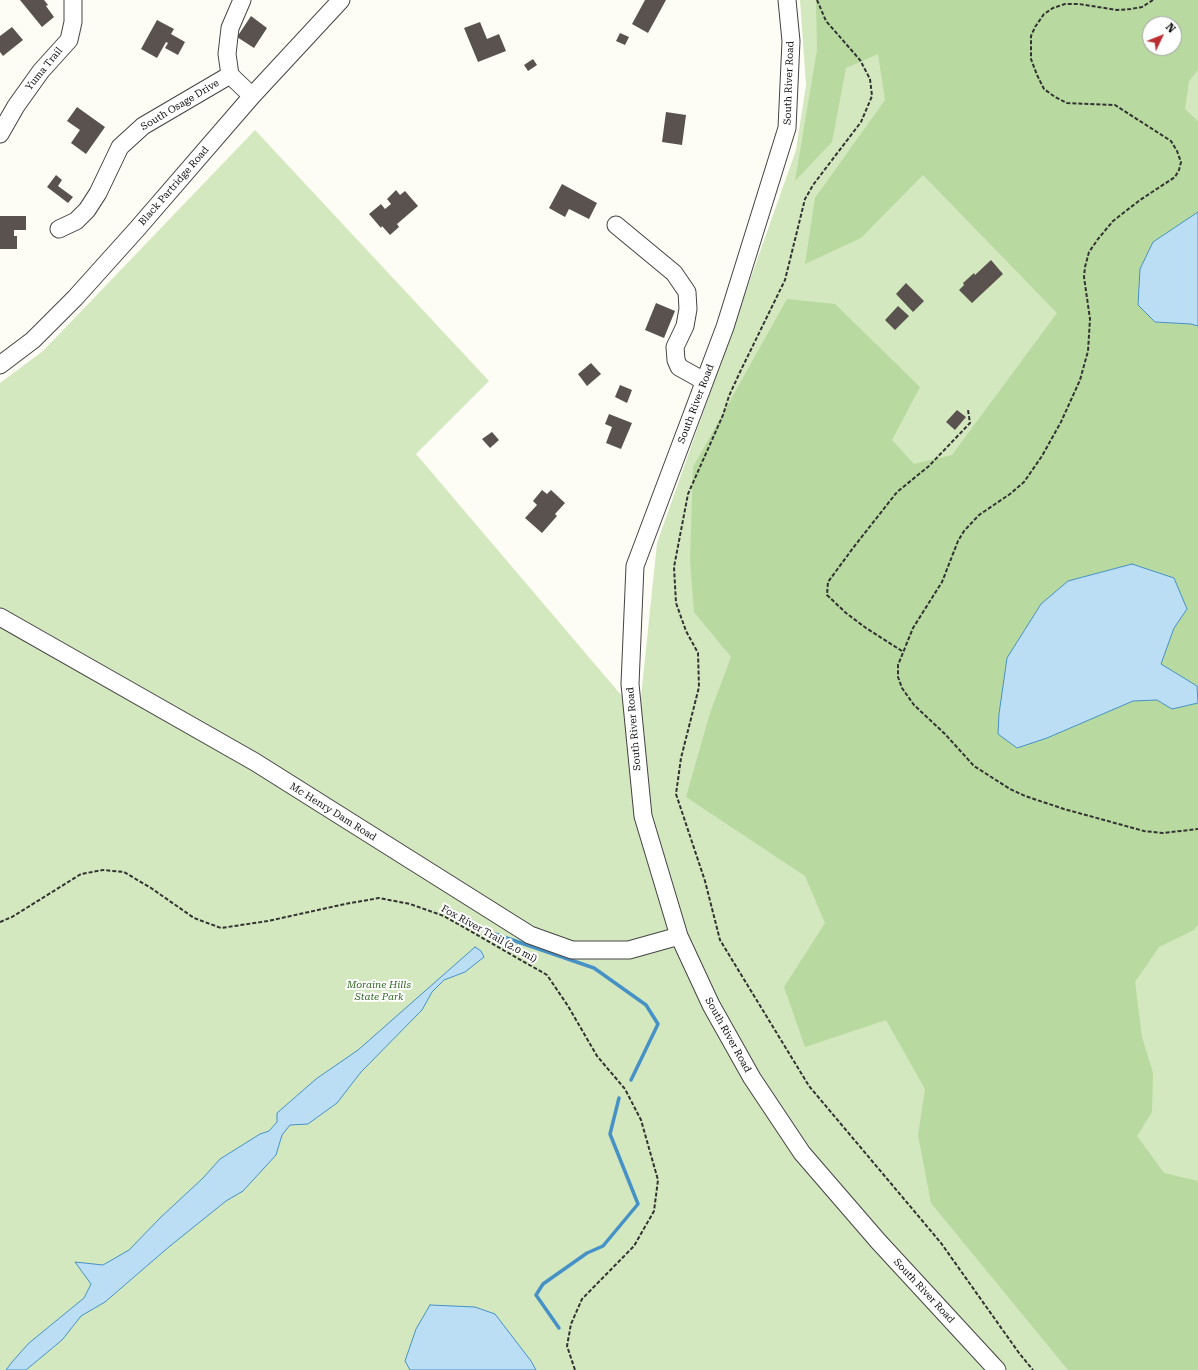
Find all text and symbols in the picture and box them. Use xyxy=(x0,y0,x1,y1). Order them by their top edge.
north arrow xyxy=(1142,16,1182,56)
text: N xyxy=(1163,21,1178,36)
street label: South River Road xyxy=(782,41,796,125)
street label: Yuma Trail xyxy=(23,45,65,93)
street label: South Osage Drive xyxy=(139,77,221,133)
street label: Black Partridge Road xyxy=(136,144,212,228)
street label: South River Road xyxy=(675,363,717,445)
street label: South River Road xyxy=(624,687,644,771)
street label: Mc Henry Dam Road xyxy=(287,780,379,844)
street label: Fox River Trail (2.0 mi) xyxy=(439,903,539,965)
park label: Moraine Hills State Park xyxy=(347,979,411,1002)
street label: South River Road xyxy=(702,995,754,1075)
street label: South River Road xyxy=(891,1256,957,1326)

